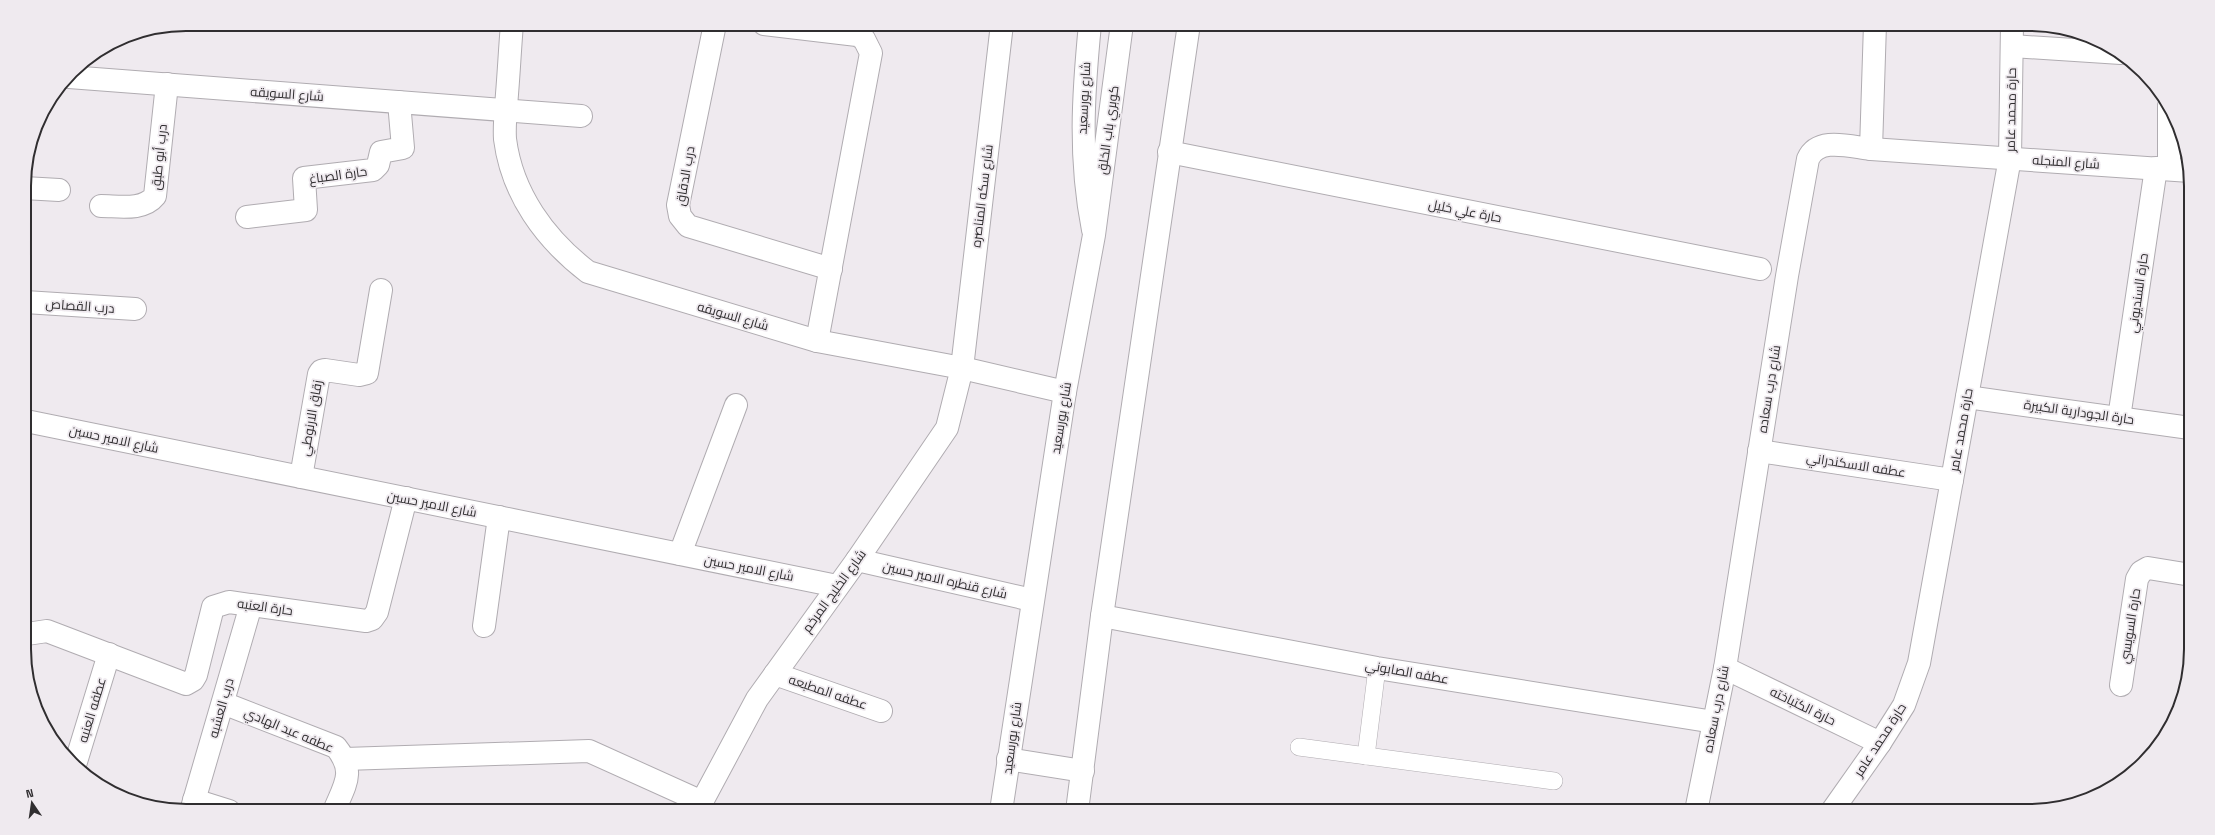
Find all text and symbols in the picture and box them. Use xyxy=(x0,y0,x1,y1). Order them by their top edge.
street label: شارع بورسعيد xyxy=(1074,61,1094,135)
street label: حارة محمد عامر xyxy=(2002,68,2020,153)
street label: شارع السويقه xyxy=(250,83,324,105)
street label: كوبري باب الخلق xyxy=(1093,85,1125,176)
street label: درب أبو طبق xyxy=(147,123,171,191)
street label: شارع سكه المناصره xyxy=(967,143,997,249)
street label: درب الدقاق xyxy=(671,145,699,207)
street label: شارع المنجله xyxy=(2032,151,2100,173)
street label: حارة الصباغ xyxy=(308,163,368,187)
street label: حارة علي خليل xyxy=(1427,196,1503,228)
street label: حارة السنديوني xyxy=(2124,252,2154,334)
street label: درب القصاص xyxy=(45,295,115,317)
street label: شارع السويقه xyxy=(695,298,771,334)
street label: شارع درب سعاده xyxy=(1754,344,1784,434)
street label: زقاق الارنوطي xyxy=(296,379,328,458)
street label: شارع بورسعيد xyxy=(1047,381,1075,455)
street label: حارة محمد عامر xyxy=(1945,387,1977,474)
street label: حارة الجودارية الكبيرة xyxy=(2023,396,2135,428)
street label: شارع الامير حسين xyxy=(68,421,160,457)
street label: عطفه الاسكندراني xyxy=(1805,449,1907,483)
street label: شارع الامير حسين xyxy=(386,487,478,521)
street label: شارع الخليج المرخم xyxy=(798,546,871,636)
street label: شارع الامير حسين xyxy=(703,551,795,585)
street label: شارع قنطره الامير حسين xyxy=(881,557,1009,603)
street label: حارة السويسي xyxy=(2116,587,2146,665)
street label: حارة العنبه xyxy=(236,595,294,619)
street label: عطفه الصابوني xyxy=(1364,656,1450,690)
street label: شارع درب سعاده xyxy=(1699,664,1733,754)
street label: عطفه المطبعه xyxy=(787,671,869,713)
street label: عطفه العنبه xyxy=(74,675,110,745)
street label: درب العشبه xyxy=(204,676,238,740)
street label: حارة الكتباخته xyxy=(1767,683,1839,729)
street label: حارة محمد عامر xyxy=(1849,700,1910,781)
street label: شارع بورسعيد xyxy=(999,701,1025,775)
street label: عطفه عبد الهادي xyxy=(241,703,336,758)
north arrow xyxy=(12,783,52,823)
text: N xyxy=(25,786,35,801)

